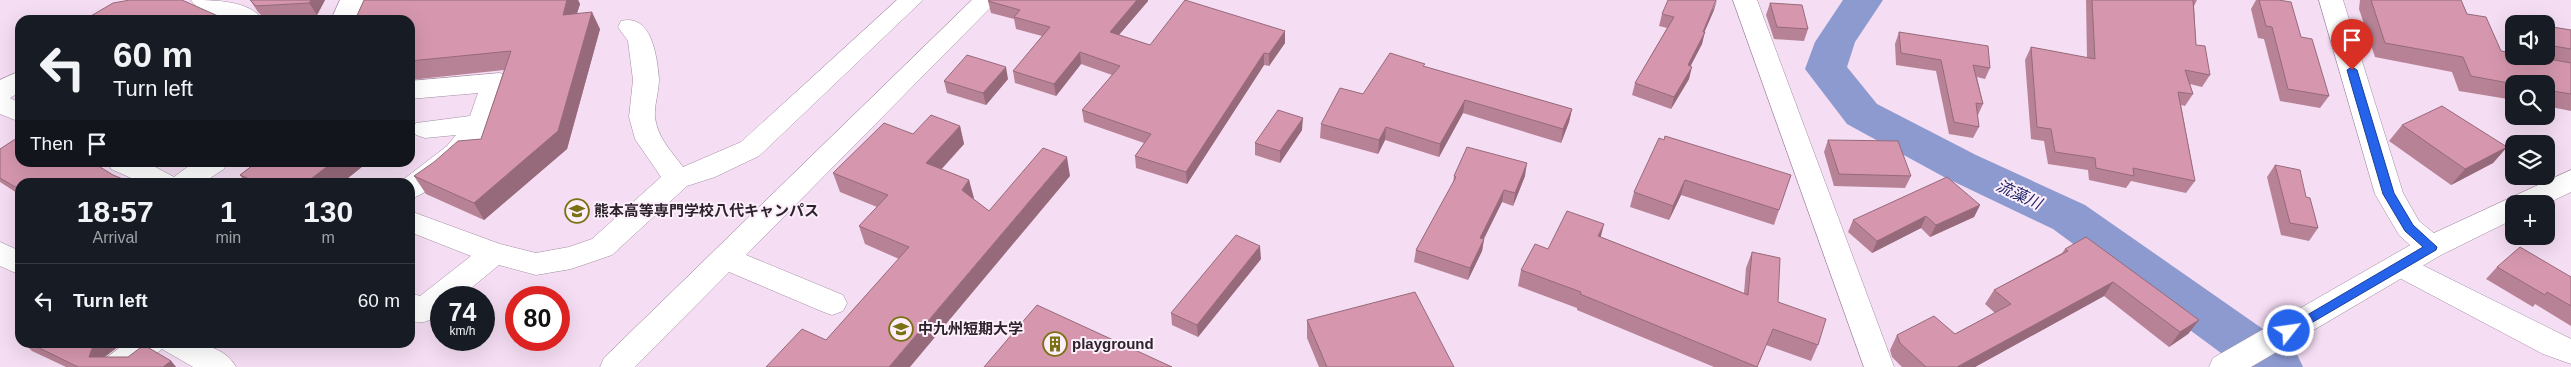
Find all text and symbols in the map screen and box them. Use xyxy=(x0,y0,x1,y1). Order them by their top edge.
map controls xyxy=(2505,15,2555,245)
button: sound xyxy=(2505,15,2555,65)
pin xyxy=(2331,19,2373,70)
icon: arrive xyxy=(2338,26,2366,54)
icon: left xyxy=(30,35,95,100)
text: 60 m xyxy=(113,35,193,74)
button: search xyxy=(2505,75,2555,125)
text: Turn left xyxy=(113,76,193,101)
icon: arrive xyxy=(83,130,111,158)
text: Then xyxy=(30,133,73,154)
button: layers xyxy=(2505,135,2555,185)
water label: 流藻川 xyxy=(1993,177,2046,213)
text: 18:57 xyxy=(77,195,154,228)
text: 1 xyxy=(220,195,237,228)
text: 130 xyxy=(303,195,353,228)
button: + xyxy=(2505,195,2555,245)
school or university icon: 熊本高等専門学校八代キャンパス xyxy=(564,198,590,224)
place label: 熊本高等専門学校八代キャンパス xyxy=(594,202,819,219)
text: Arrival xyxy=(93,229,138,246)
text: min xyxy=(215,229,241,246)
text: m xyxy=(321,229,335,246)
speed limit sign: 80 xyxy=(505,286,570,351)
icon: left xyxy=(30,287,58,315)
text: Turn left xyxy=(73,290,148,311)
text: 60 m xyxy=(358,290,400,311)
text: 74 xyxy=(449,298,476,326)
position arrow xyxy=(2262,304,2314,356)
school or university icon: 中九州短期大学 xyxy=(888,316,914,342)
place label: 中九州短期大学 xyxy=(918,320,1023,337)
text: km/h xyxy=(449,324,476,338)
building icon: playground xyxy=(1042,331,1068,357)
place label: playground xyxy=(1072,335,1154,352)

